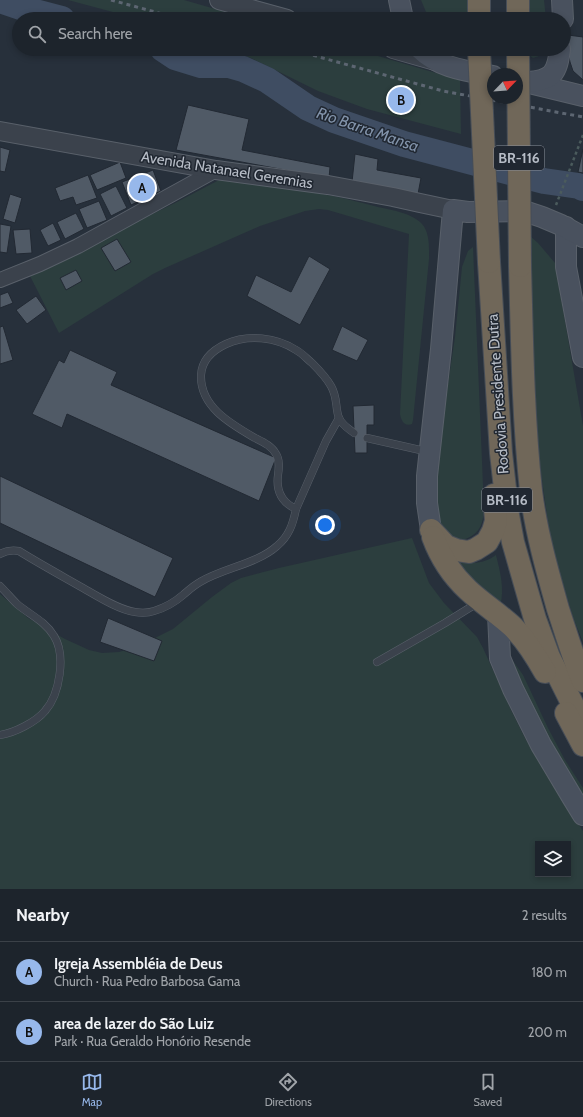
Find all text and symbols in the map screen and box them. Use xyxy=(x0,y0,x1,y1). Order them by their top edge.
search box xyxy=(12,12,571,56)
icon: search xyxy=(26,23,48,45)
text: Search here xyxy=(58,25,133,43)
north arrow xyxy=(487,68,523,104)
pin: B xyxy=(388,85,414,115)
water label: Rio Barra Mansa xyxy=(314,103,421,156)
road number: BR-116 xyxy=(494,146,544,170)
street label: Avenida Natanael Geremias xyxy=(140,148,314,192)
pin: A xyxy=(129,173,155,203)
street label: Rodovia Presidente Dutra xyxy=(483,312,513,475)
road number: BR-116 xyxy=(482,488,532,512)
your location xyxy=(315,515,335,535)
map controls xyxy=(535,841,571,877)
button: layers xyxy=(535,841,571,877)
text: Nearby xyxy=(16,905,69,925)
text: 2 results xyxy=(522,907,567,923)
text: Igreja Assembléia de Deus xyxy=(54,955,223,973)
text: A xyxy=(25,964,33,980)
text: 180 m xyxy=(531,964,567,980)
text: Church · Rua Pedro Barbosa Gama xyxy=(54,973,240,989)
text: area de lazer do São Luiz xyxy=(54,1015,214,1033)
text: B xyxy=(25,1024,33,1040)
text: 200 m xyxy=(528,1024,567,1040)
text: Park · Rua Geraldo Honório Resende xyxy=(54,1033,251,1049)
tab: Map xyxy=(81,1071,103,1109)
tab: Directions xyxy=(265,1071,312,1109)
tab: Saved xyxy=(474,1071,502,1109)

